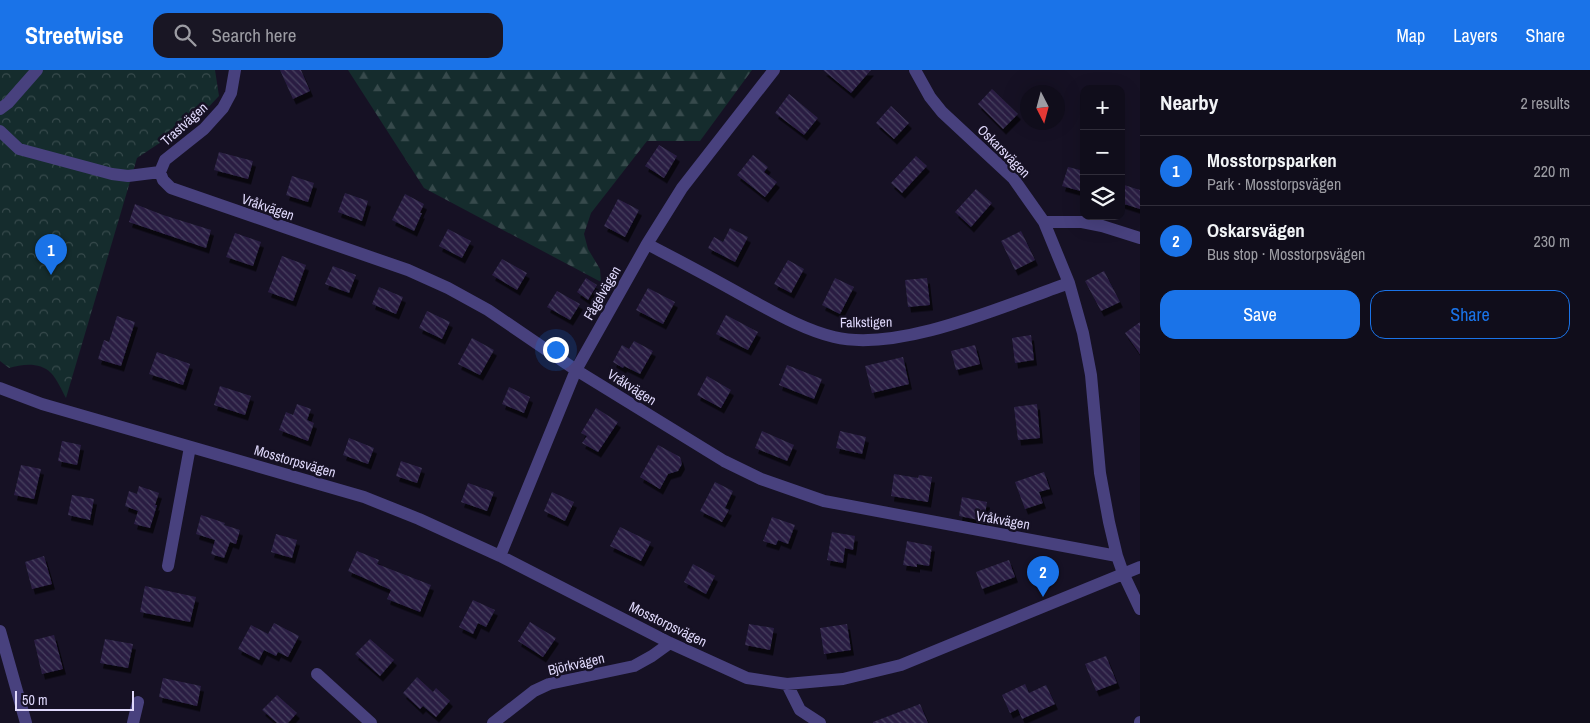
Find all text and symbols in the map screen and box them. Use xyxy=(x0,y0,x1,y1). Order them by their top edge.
search box xyxy=(153,13,503,58)
text: Streetwise xyxy=(25,19,123,51)
icon: search xyxy=(171,21,199,49)
text: Search here xyxy=(211,22,296,48)
text: Map xyxy=(1397,23,1425,48)
text: Layers xyxy=(1453,23,1498,48)
text: Share xyxy=(1526,23,1565,48)
north arrow xyxy=(1020,85,1065,130)
map controls xyxy=(1080,85,1125,220)
button: + xyxy=(1080,85,1125,130)
text: Nearby xyxy=(1160,88,1218,117)
text: 2 results xyxy=(1520,92,1570,114)
street label: Trastvägen xyxy=(157,98,211,150)
street label: Oskarsvägen xyxy=(974,121,1034,181)
button: − xyxy=(1080,130,1125,175)
text: Mosstorpsparken xyxy=(1207,147,1337,173)
text: 1 xyxy=(1172,160,1180,182)
text: 220 m xyxy=(1534,160,1570,182)
text: Park · Mosstorpsvägen xyxy=(1207,173,1341,195)
button: layers xyxy=(1080,175,1125,220)
street label: Vråkvägen xyxy=(239,190,297,224)
text: Oskarsvägen xyxy=(1207,217,1305,243)
text: 2 xyxy=(1172,230,1180,252)
text: 230 m xyxy=(1534,230,1570,252)
pin: 1 xyxy=(35,234,67,275)
text: Bus stop · Mosstorpsvägen xyxy=(1207,243,1365,265)
street label: Fågelvägen xyxy=(579,263,625,323)
button: Save xyxy=(1160,290,1360,339)
button: Share xyxy=(1370,290,1570,339)
street label: Falkstigen xyxy=(840,313,892,331)
your location xyxy=(543,337,569,363)
street label: Vråkvägen xyxy=(604,365,660,409)
street label: Mosstorpsvägen xyxy=(252,441,338,481)
street label: Vråkvägen xyxy=(975,506,1031,534)
pin: 2 xyxy=(1027,556,1059,597)
street label: Mosstorpsvägen xyxy=(626,597,710,651)
street label: Björkvägen xyxy=(546,649,606,679)
scale bar xyxy=(15,688,134,711)
text: 50 m xyxy=(22,691,48,709)

